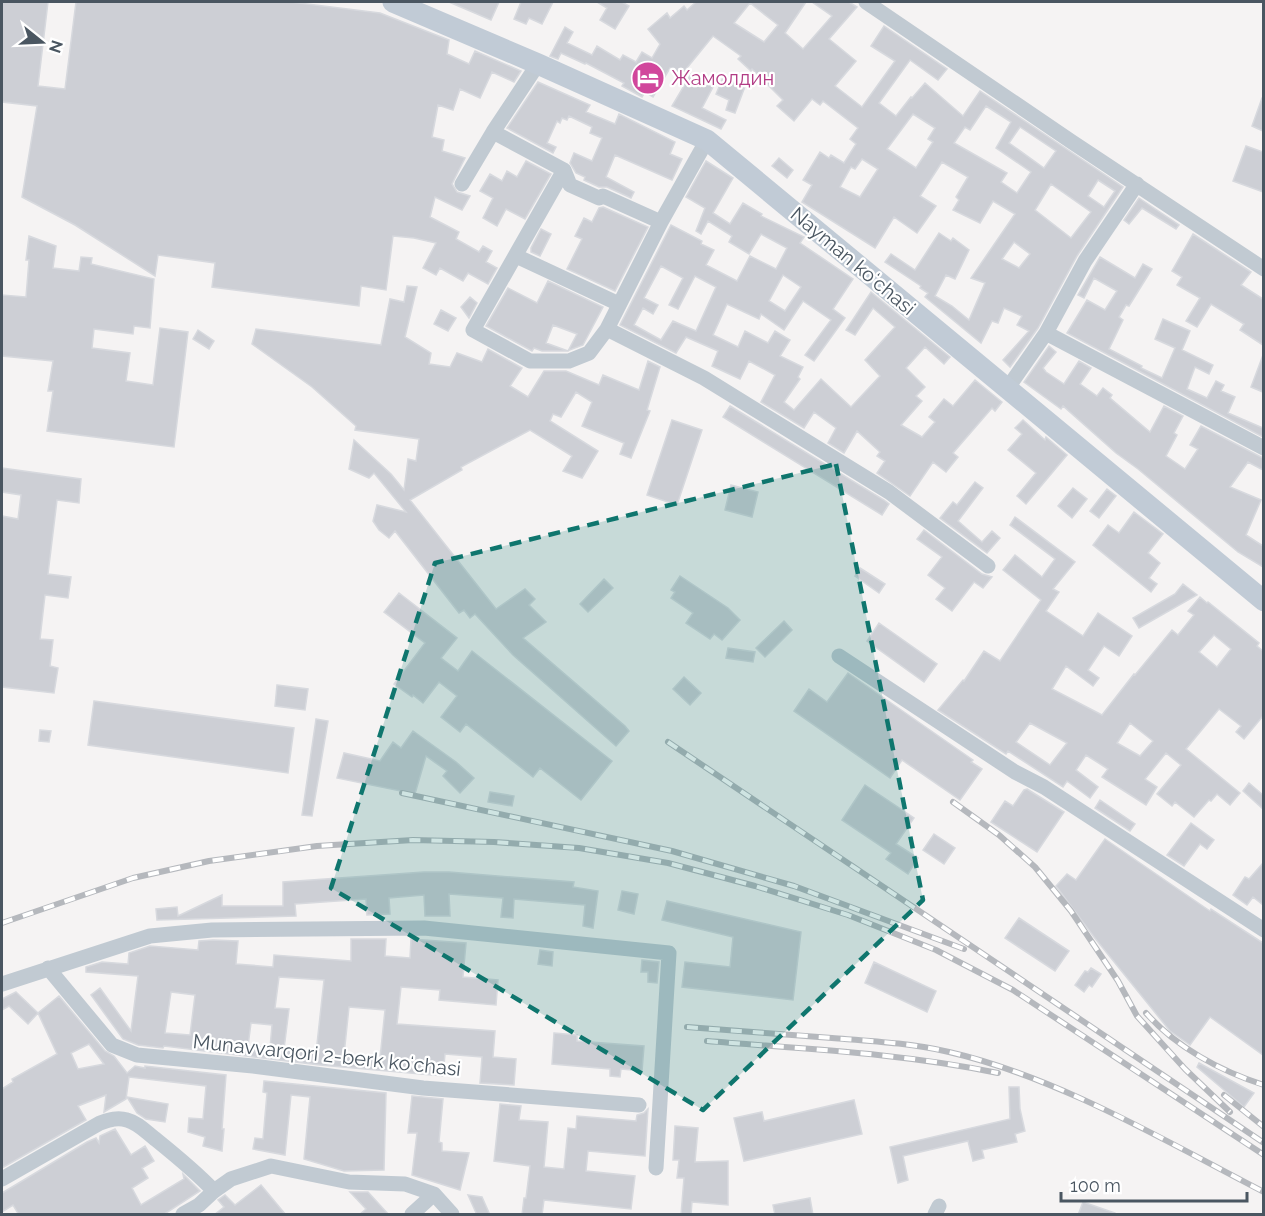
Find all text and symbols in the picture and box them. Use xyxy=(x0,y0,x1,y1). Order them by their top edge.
north arrow xyxy=(12,12,72,72)
text: N xyxy=(45,38,67,55)
hotel icon: Жамолдин xyxy=(630,60,666,96)
place label: Жамолдин xyxy=(671,66,774,90)
street label: Nayman koʻchasi xyxy=(786,202,920,320)
street label: Munavvarqori 2-berk koʻchasi xyxy=(192,1029,462,1081)
scale bar xyxy=(1061,1165,1247,1203)
text: 100 m xyxy=(1070,1175,1121,1196)

